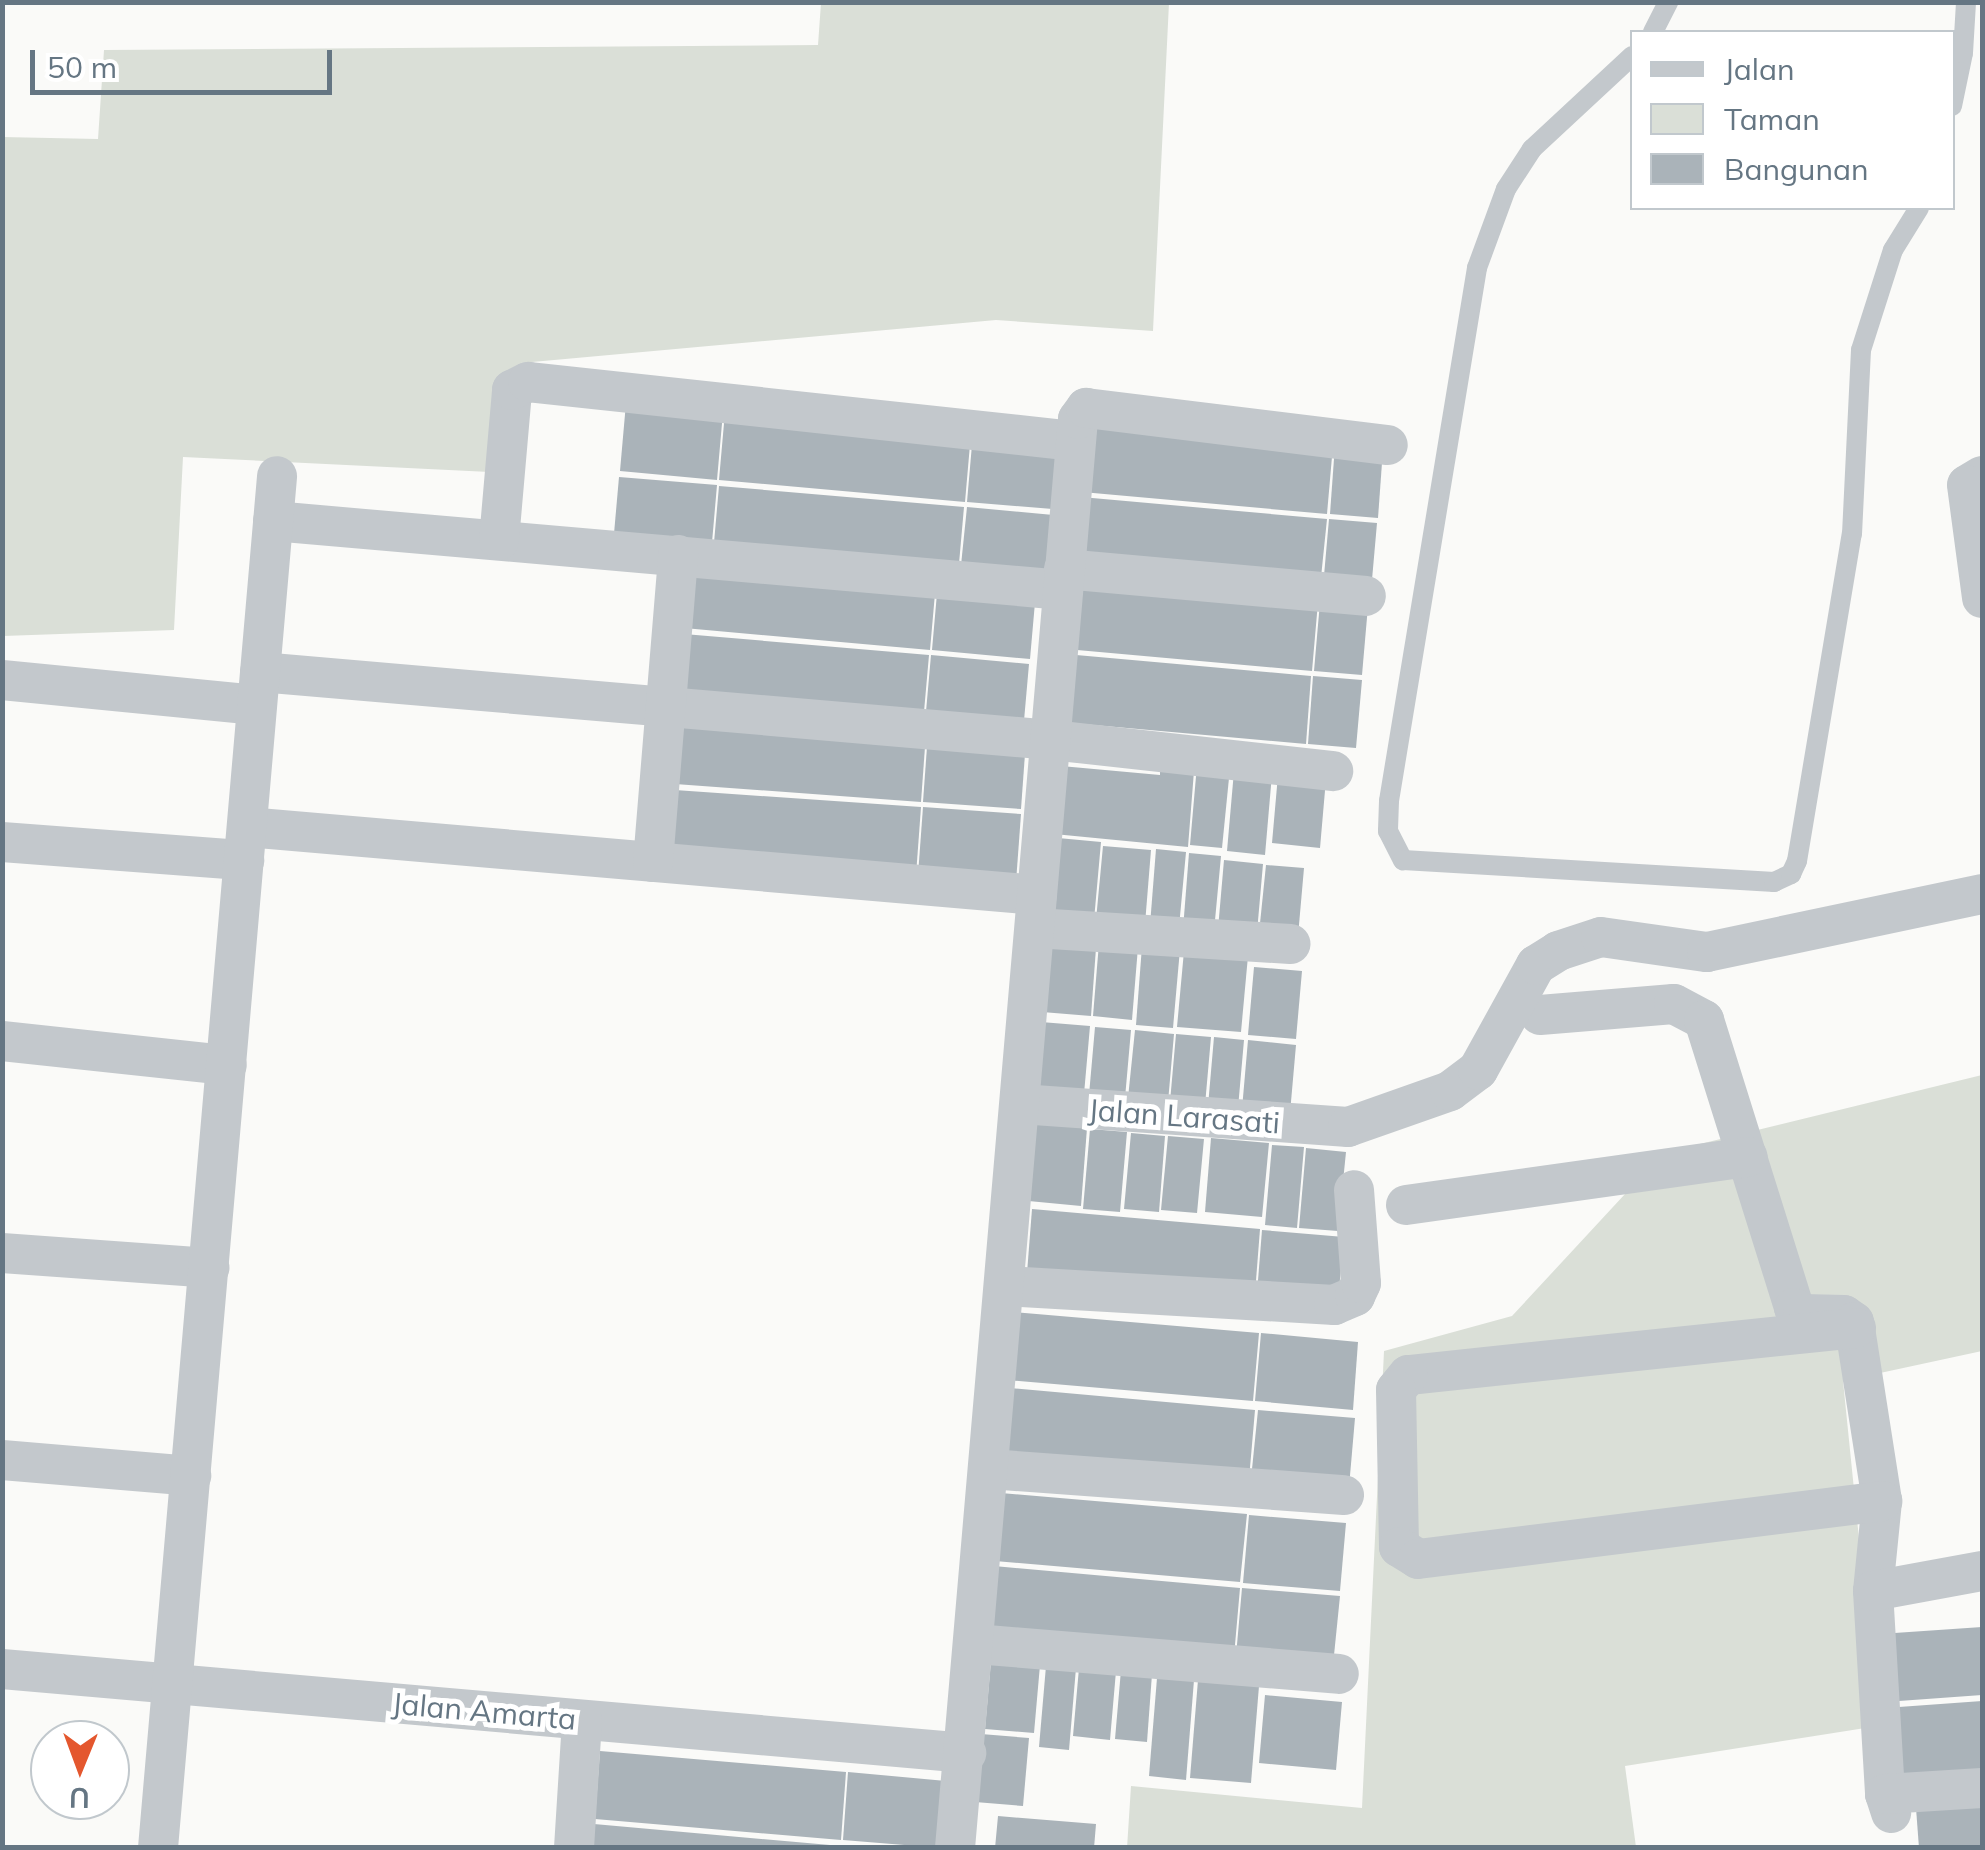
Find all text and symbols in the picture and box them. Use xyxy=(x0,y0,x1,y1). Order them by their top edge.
scale bar xyxy=(35,30,338,92)
legend xyxy=(1630,30,1955,210)
text: 50 m xyxy=(47,48,117,86)
text: Jalan xyxy=(1724,50,1795,88)
text: Taman xyxy=(1724,100,1820,138)
text: Bangunan xyxy=(1724,150,1869,188)
street label: Jalan Larasati xyxy=(1087,1091,1281,1141)
street label: Jalan Amarta xyxy=(390,1685,578,1737)
north arrow xyxy=(30,1720,130,1820)
text: U xyxy=(69,1781,90,1816)

